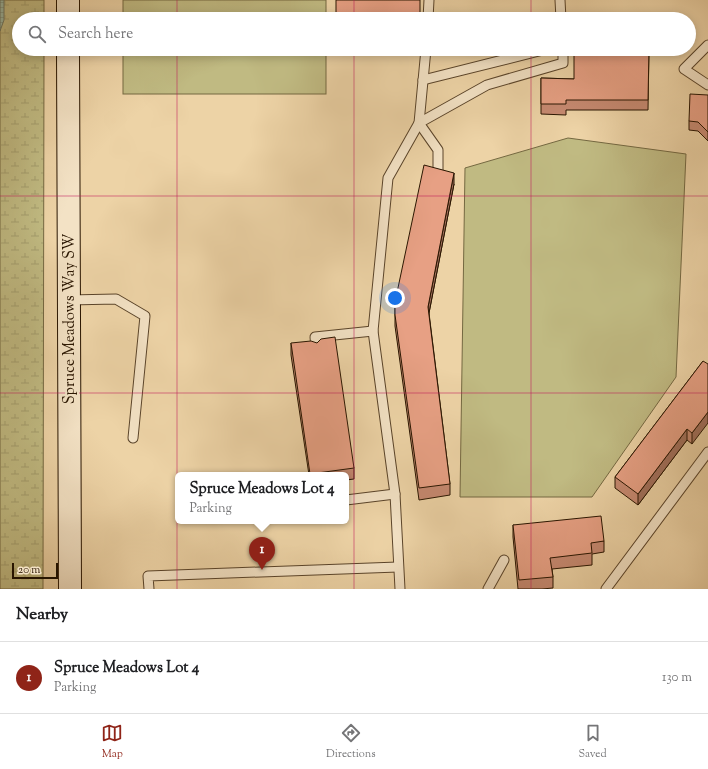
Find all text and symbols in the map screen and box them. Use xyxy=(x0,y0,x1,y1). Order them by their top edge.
search box xyxy=(12,12,696,56)
icon: search xyxy=(26,23,48,45)
text: Search here xyxy=(58,24,133,45)
street label: Spruce Meadows Way SW xyxy=(60,233,81,404)
your location xyxy=(385,288,405,308)
popup xyxy=(175,472,349,524)
text: Spruce Meadows Lot 4 xyxy=(189,479,335,500)
text: Parking xyxy=(189,500,232,518)
pin: 1 xyxy=(249,537,275,570)
scale bar xyxy=(12,561,58,580)
text: 20 m xyxy=(18,562,40,578)
text: Nearby xyxy=(16,603,68,627)
text: Spruce Meadows Lot 4 xyxy=(54,658,199,679)
text: 1 xyxy=(27,669,31,687)
text: 130 m xyxy=(662,669,692,687)
text: Parking xyxy=(54,679,96,697)
tab: Map xyxy=(101,722,123,762)
tab: Directions xyxy=(326,722,376,762)
tab: Saved xyxy=(578,722,607,762)

